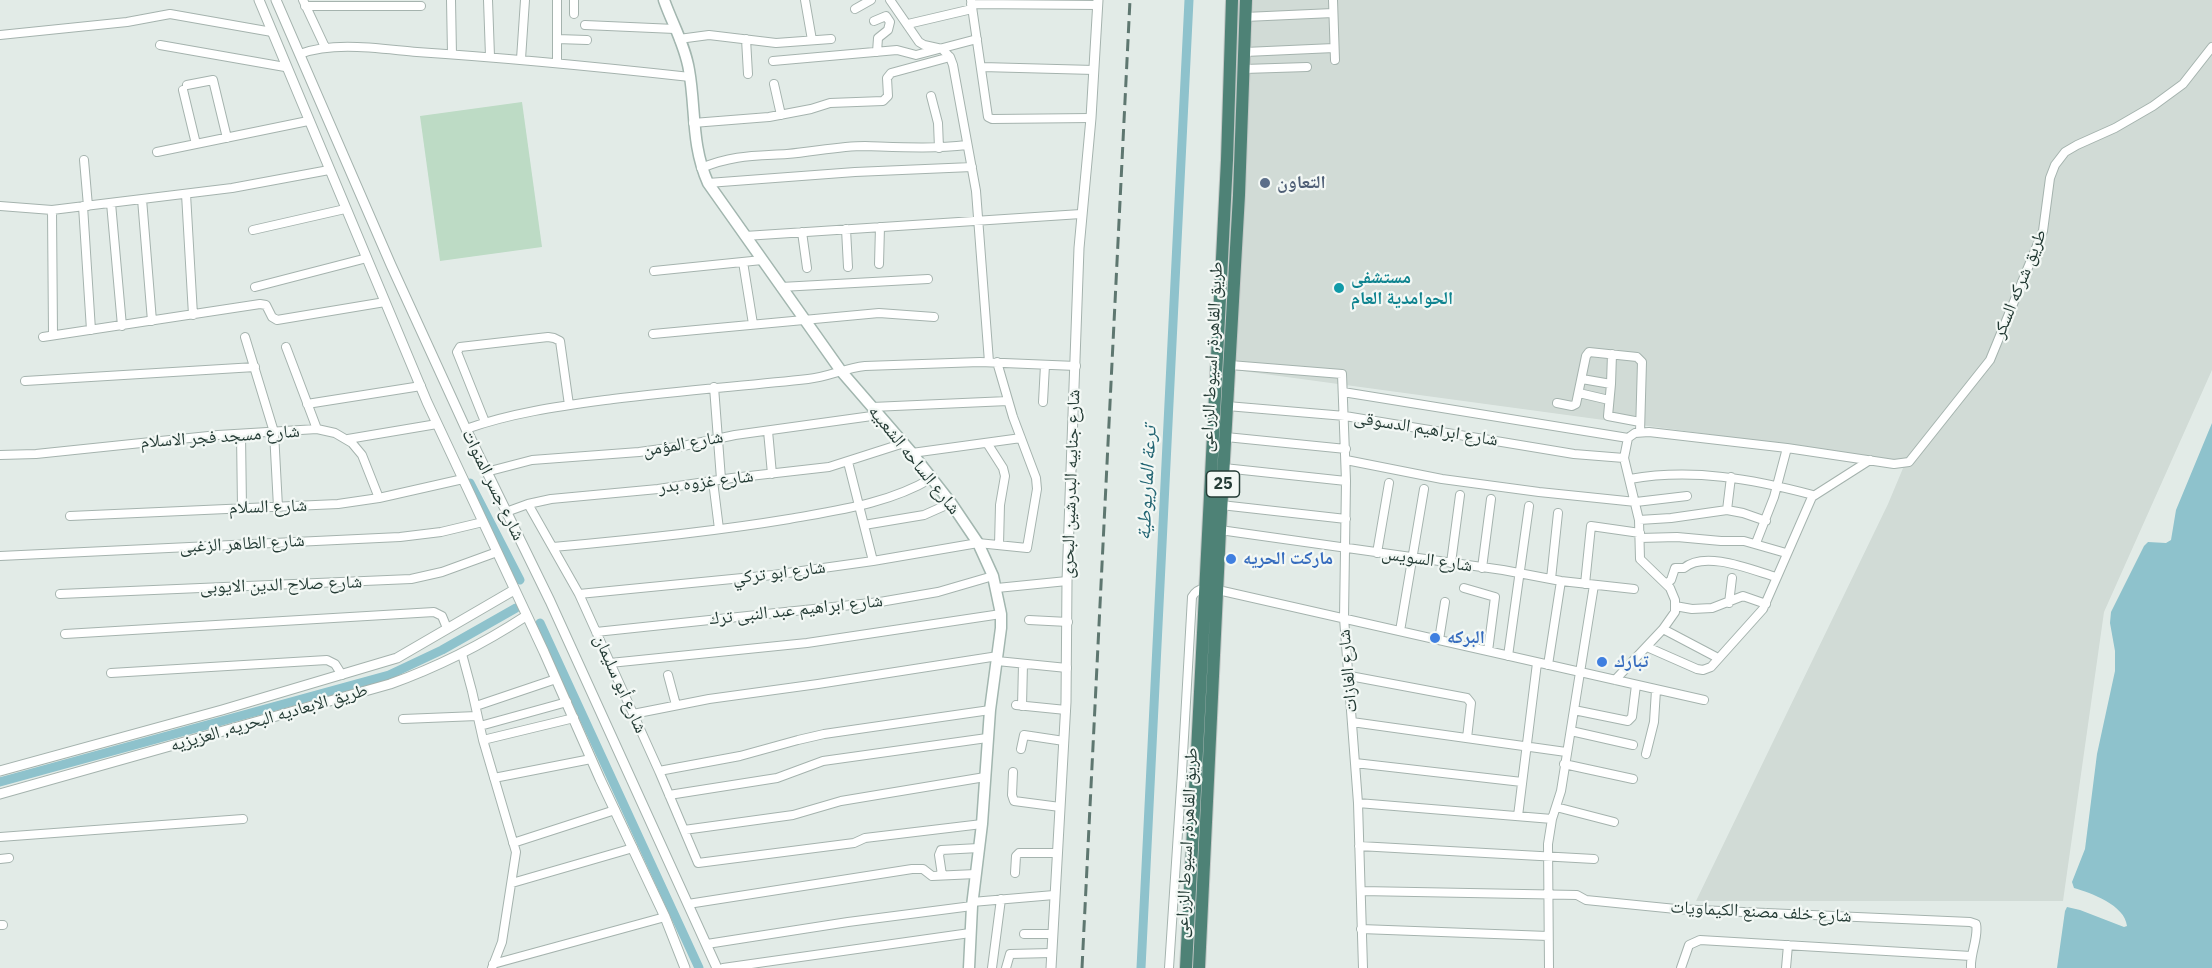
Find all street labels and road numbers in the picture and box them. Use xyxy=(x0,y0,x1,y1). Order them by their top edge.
street label: طريق شركه السكر xyxy=(1988,226,2052,342)
street label: طريق القاهرة, اسيوط الزراعى xyxy=(1196,261,1228,453)
street label: شارع جنابيه البدرشين البحرى xyxy=(1057,389,1085,579)
street label: شارع الساحه الشعبيه xyxy=(863,401,965,519)
street label: شارع ابراهيم الدسوقى xyxy=(1352,407,1500,451)
street label: شارع مسجد فجر الاسلام xyxy=(140,421,300,453)
street label: شارع جسر المنوات xyxy=(457,426,529,544)
street label: شارع المؤمن xyxy=(641,426,725,462)
street label: شارع غزوه بدر xyxy=(657,465,755,499)
road number: 25 xyxy=(1206,471,1240,497)
street label: شارع السلام xyxy=(229,495,307,519)
street label: شارع الطاهر الزغبى xyxy=(179,530,305,558)
street label: شارع السويس xyxy=(1380,543,1474,577)
street label: شارع ابو تركي xyxy=(731,557,827,589)
street label: شارع صلاح الدين الايوبى xyxy=(199,571,363,599)
street label: شارع ابراهيم عبد النبى ترك xyxy=(708,590,884,630)
street label: شارع الغازات xyxy=(1334,628,1362,714)
street label: شارع أبو سليمان xyxy=(589,631,651,737)
street label: طريق الابعاديه البحريه, العزيزيه xyxy=(168,679,370,757)
street label: طريق القاهرة, اسيوط الزراعى xyxy=(1171,747,1203,939)
street label: شارع خلف مصنع الكيماويات xyxy=(1670,896,1852,928)

